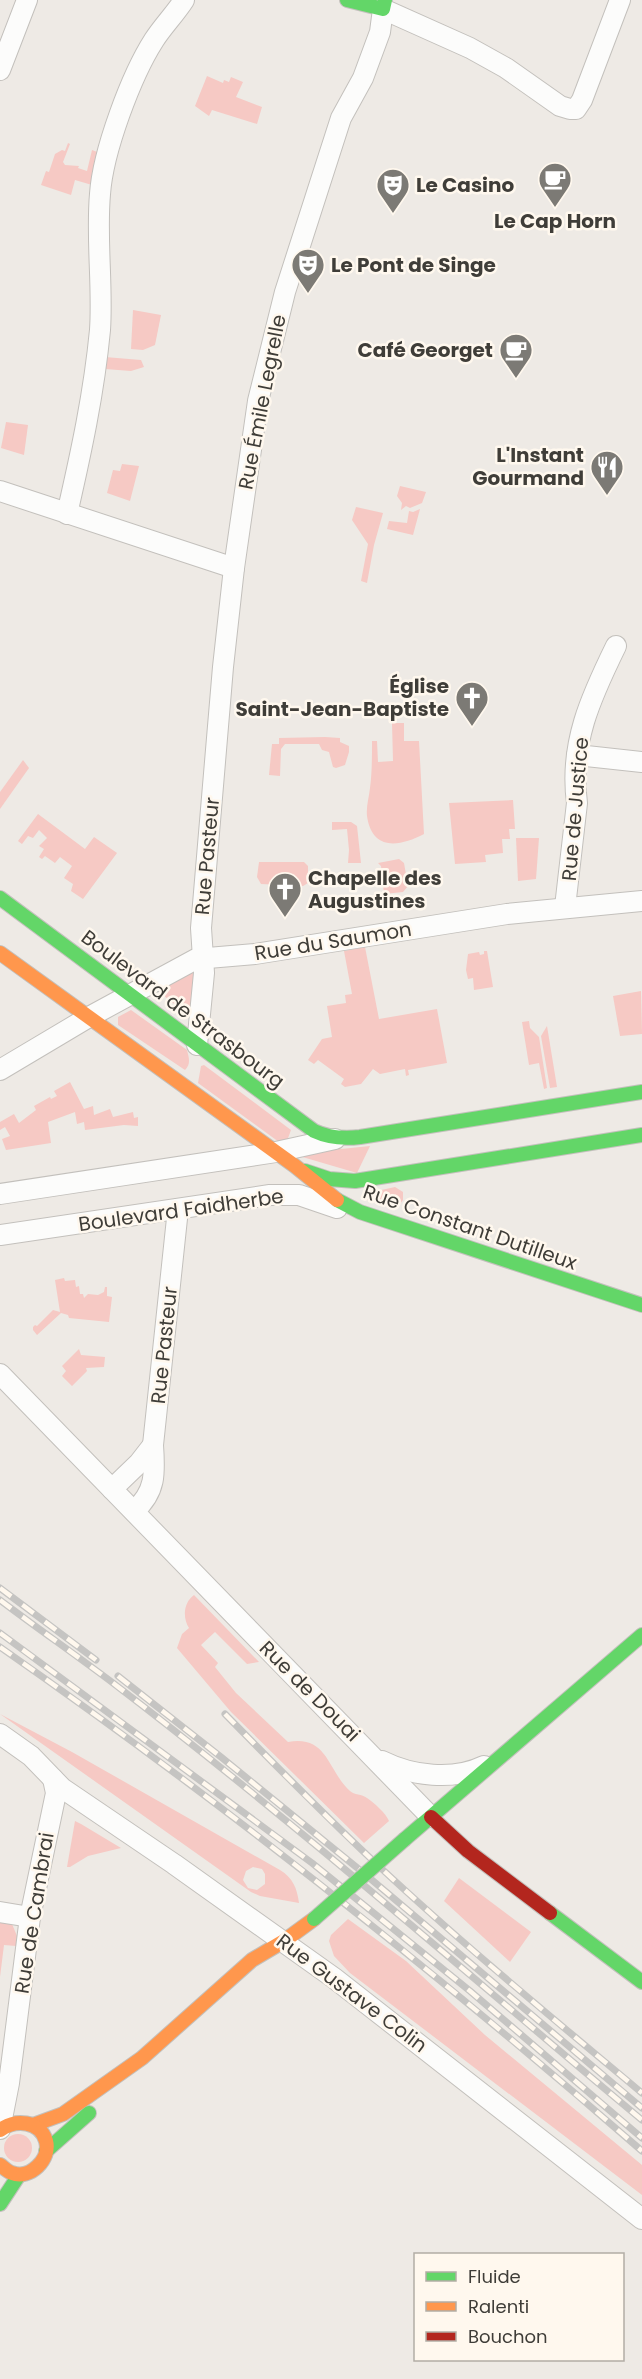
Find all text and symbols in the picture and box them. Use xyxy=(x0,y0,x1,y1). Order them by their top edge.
cafe icon: Le Cap Horn xyxy=(537,161,573,208)
theatre icon: Le Casino xyxy=(375,167,411,214)
place label: Le Casino xyxy=(416,171,514,199)
place label: Le Cap Horn xyxy=(494,207,616,235)
theatre icon: Le Pont de Singe xyxy=(290,247,326,294)
place label: Le Pont de Singe xyxy=(331,251,496,279)
street label: Rue Émile Legrelle xyxy=(231,312,293,492)
cafe icon: Café Georget xyxy=(498,332,534,379)
place label: Café Georget xyxy=(358,336,493,364)
place label: L'Instant Gourmand xyxy=(472,441,584,492)
restaurant icon: L'Instant Gourmand xyxy=(589,449,625,496)
place label: Église Saint-Jean-Baptiste xyxy=(236,672,449,723)
church icon: Église Saint-Jean-Baptiste xyxy=(454,680,490,727)
street label: Rue de Justice xyxy=(555,736,595,882)
street label: Rue Pasteur xyxy=(188,796,226,916)
place label: Chapelle des Augustines xyxy=(308,864,442,915)
church icon: Chapelle des Augustines xyxy=(267,871,303,918)
street label: Rue du Saumon xyxy=(252,915,414,967)
street label: Boulevard de Strasbourg xyxy=(76,923,290,1095)
street label: Rue Constant Dutilleux xyxy=(359,1177,581,1277)
street label: Boulevard Faidherbe xyxy=(77,1182,285,1238)
street label: Rue Pasteur xyxy=(144,1285,184,1405)
street label: Rue de Douai xyxy=(253,1634,367,1748)
street label: Rue de Cambrai xyxy=(7,1830,61,1996)
street label: Rue Gustave Colin xyxy=(271,1927,433,2059)
legend xyxy=(414,2253,624,2361)
text: Fluide xyxy=(468,2264,521,2289)
text: Ralenti xyxy=(468,2294,529,2319)
text: Bouchon xyxy=(468,2324,548,2349)

